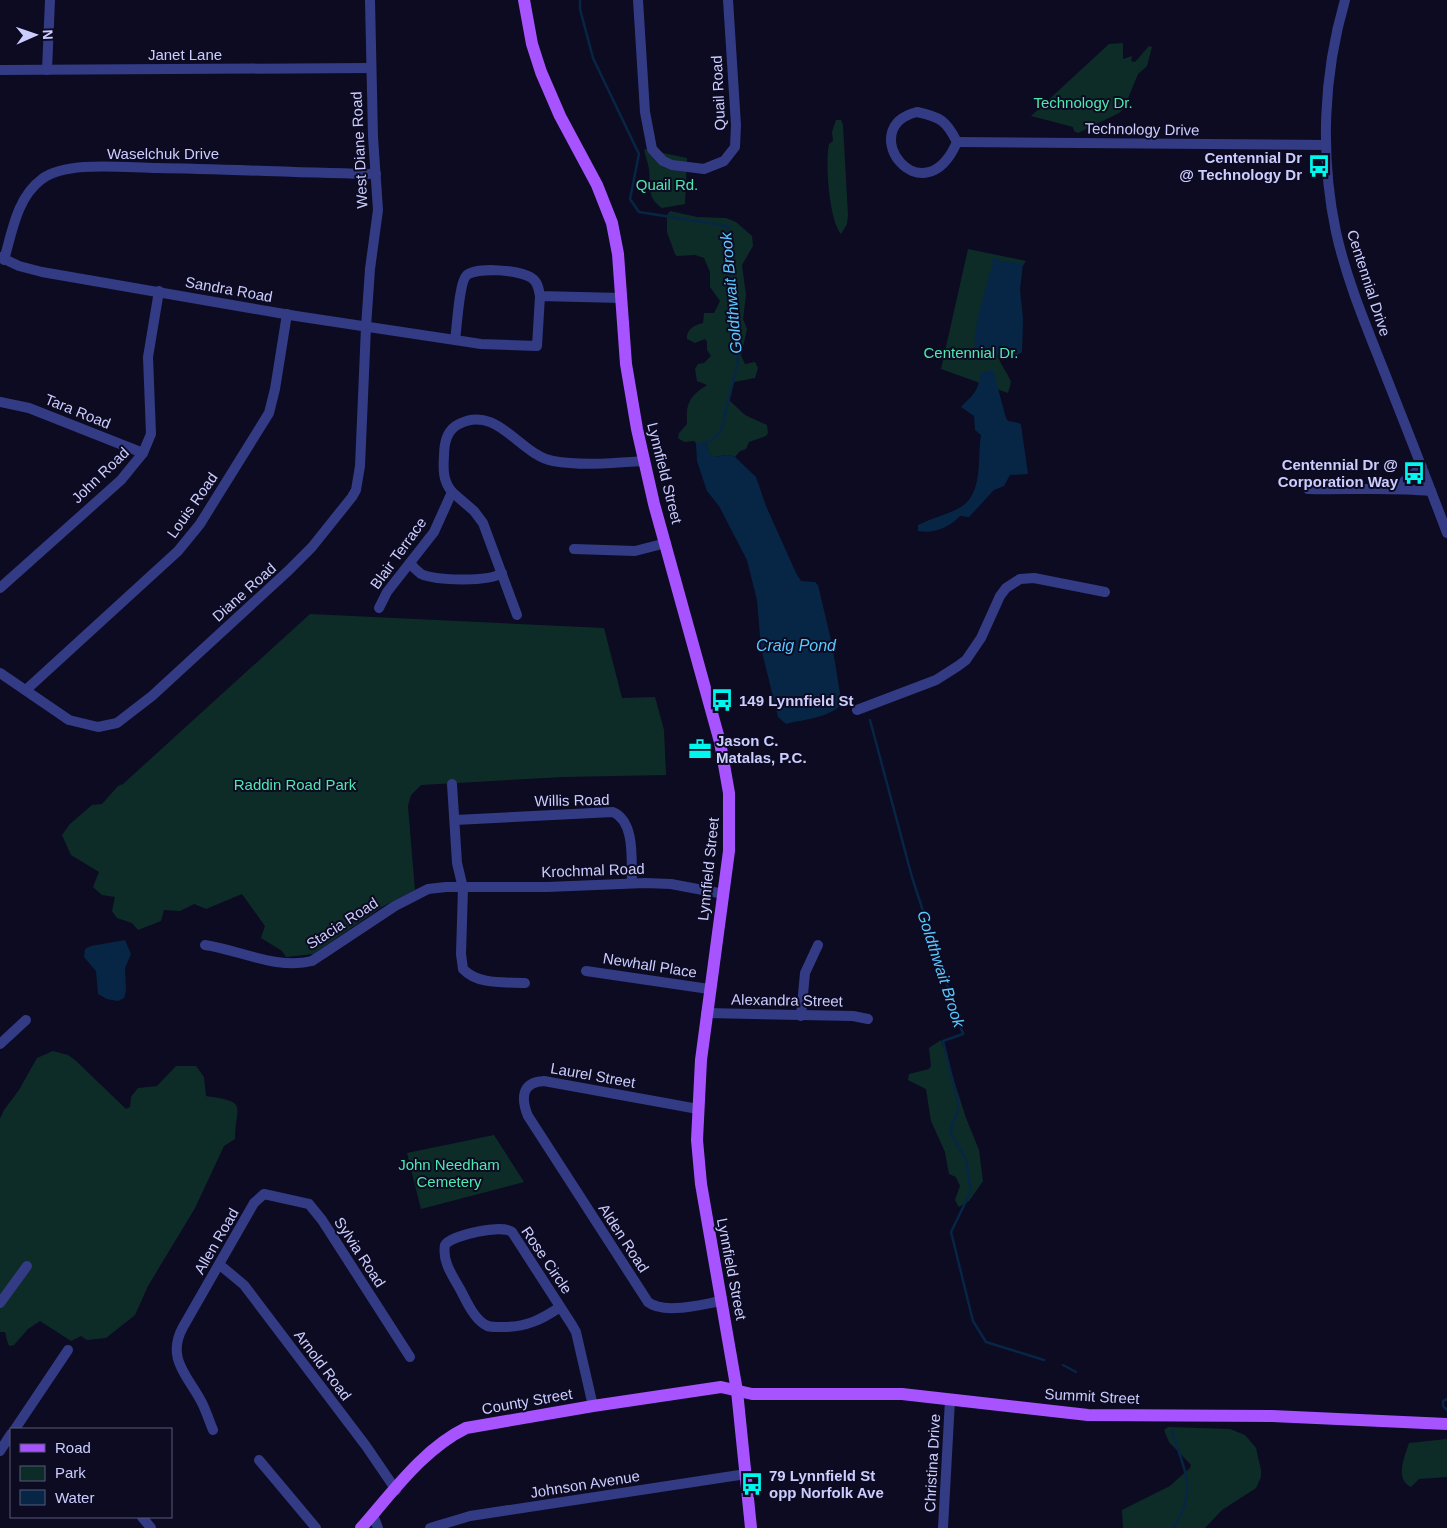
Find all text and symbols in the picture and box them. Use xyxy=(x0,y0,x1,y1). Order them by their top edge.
north arrow xyxy=(10,10,60,60)
text: N xyxy=(40,29,56,40)
street label: Janet Lane xyxy=(148,46,222,63)
street label: Quail Road xyxy=(708,55,728,131)
street label: West Diane Road xyxy=(347,91,371,209)
park label: Technology Dr. xyxy=(1033,94,1133,111)
street label: Technology Drive xyxy=(1084,119,1200,139)
street label: Waselchuk Drive xyxy=(107,145,219,162)
place label: Centennial Dr @ Technology Dr xyxy=(1179,149,1302,183)
bus stop icon: Centennial Dr @ Technology Dr xyxy=(1306,153,1332,179)
park label: Quail Rd. xyxy=(636,176,698,193)
street label: Centennial Drive xyxy=(1344,228,1394,338)
water label: Goldthwait Brook xyxy=(717,231,745,354)
street label: Sandra Road xyxy=(184,273,274,305)
park label: Centennial Dr. xyxy=(923,344,1019,361)
street label: Tara Road xyxy=(43,390,113,432)
street label: Lynnfield Street xyxy=(644,421,686,526)
street label: John Road xyxy=(68,444,132,506)
place label: Centennial Dr @ Corporation Way xyxy=(1278,456,1399,490)
bus stop icon: Centennial Dr @ Corporation Way xyxy=(1401,460,1427,486)
street label: Louis Road xyxy=(163,469,221,541)
street label: Blair Terrace xyxy=(366,514,430,592)
street label: Diane Road xyxy=(209,559,279,625)
water label: Craig Pond xyxy=(756,637,837,654)
bus stop icon: 149 Lynnfield St xyxy=(709,687,735,713)
place label: 149 Lynnfield St xyxy=(739,692,853,709)
place label: Jason C. Matalas, P.C. xyxy=(716,732,807,766)
office icon: Jason C. Matalas, P.C. xyxy=(687,736,713,762)
park label: Raddin Road Park xyxy=(234,776,357,793)
street label: Willis Road xyxy=(534,791,610,809)
street label: Lynnfield Street xyxy=(694,816,722,921)
street label: Krochmal Road xyxy=(541,860,645,880)
street label: Stacia Road xyxy=(303,894,381,952)
water label: Goldthwait Brook xyxy=(914,908,968,1031)
street label: Newhall Place xyxy=(602,949,698,981)
street label: Alexandra Street xyxy=(731,991,844,1009)
street label: Laurel Street xyxy=(549,1059,638,1091)
park label: John Needham Cemetery xyxy=(398,1156,500,1190)
street label: Alden Road xyxy=(596,1200,652,1276)
street label: Allen Road xyxy=(190,1205,242,1277)
street label: Sylvia Road xyxy=(331,1214,389,1290)
street label: Lynnfield Street xyxy=(714,1216,750,1322)
street label: Rose Circle xyxy=(518,1223,576,1297)
street label: Arnold Road xyxy=(291,1327,355,1403)
street label: County Street xyxy=(480,1385,574,1417)
street label: Summit Street xyxy=(1044,1385,1141,1407)
street label: Christina Drive xyxy=(921,1413,943,1513)
legend xyxy=(10,1428,172,1518)
text: Road xyxy=(55,1439,91,1456)
text: Park xyxy=(55,1464,86,1481)
street label: Johnson Avenue xyxy=(529,1467,641,1501)
place label: 79 Lynnfield St opp Norfolk Ave xyxy=(769,1467,884,1501)
bus stop icon: 79 Lynnfield St opp Norfolk Ave xyxy=(739,1471,765,1497)
text: Water xyxy=(55,1489,94,1506)

